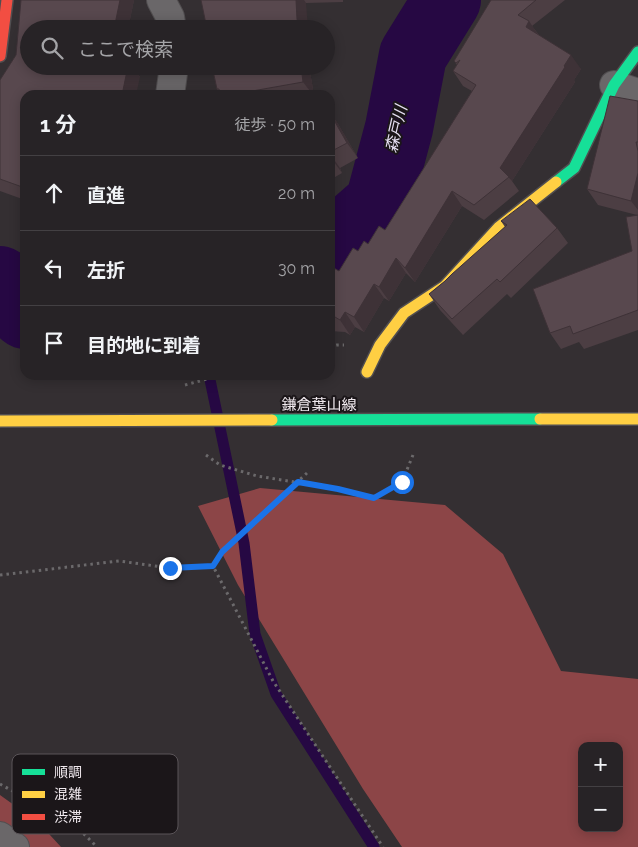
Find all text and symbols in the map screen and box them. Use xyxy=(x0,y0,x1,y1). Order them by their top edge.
search box xyxy=(20,20,335,75)
icon: search xyxy=(38,34,66,62)
text: ここで検索 xyxy=(78,38,173,60)
water label: 森戸川 xyxy=(381,102,411,155)
text: 1 分 xyxy=(40,112,76,137)
text: 徒歩 · 50 m xyxy=(235,115,315,134)
icon: ahead xyxy=(40,179,68,207)
text: 直進 xyxy=(87,184,125,206)
text: 20 m xyxy=(278,184,315,203)
icon: left xyxy=(40,254,68,282)
text: 左折 xyxy=(87,259,125,281)
text: 30 m xyxy=(278,259,315,278)
icon: arrive xyxy=(40,329,68,357)
text: 目的地に到着 xyxy=(87,334,201,356)
street label: 鎌倉葉山線 xyxy=(281,396,357,414)
route start xyxy=(391,471,414,494)
route end xyxy=(159,557,182,580)
map controls xyxy=(578,742,623,832)
button: + xyxy=(578,742,623,787)
legend xyxy=(12,754,178,834)
text: 順調 xyxy=(54,764,82,780)
text: 混雑 xyxy=(54,786,82,802)
button: − xyxy=(578,787,623,832)
text: 渋滞 xyxy=(54,809,82,825)

